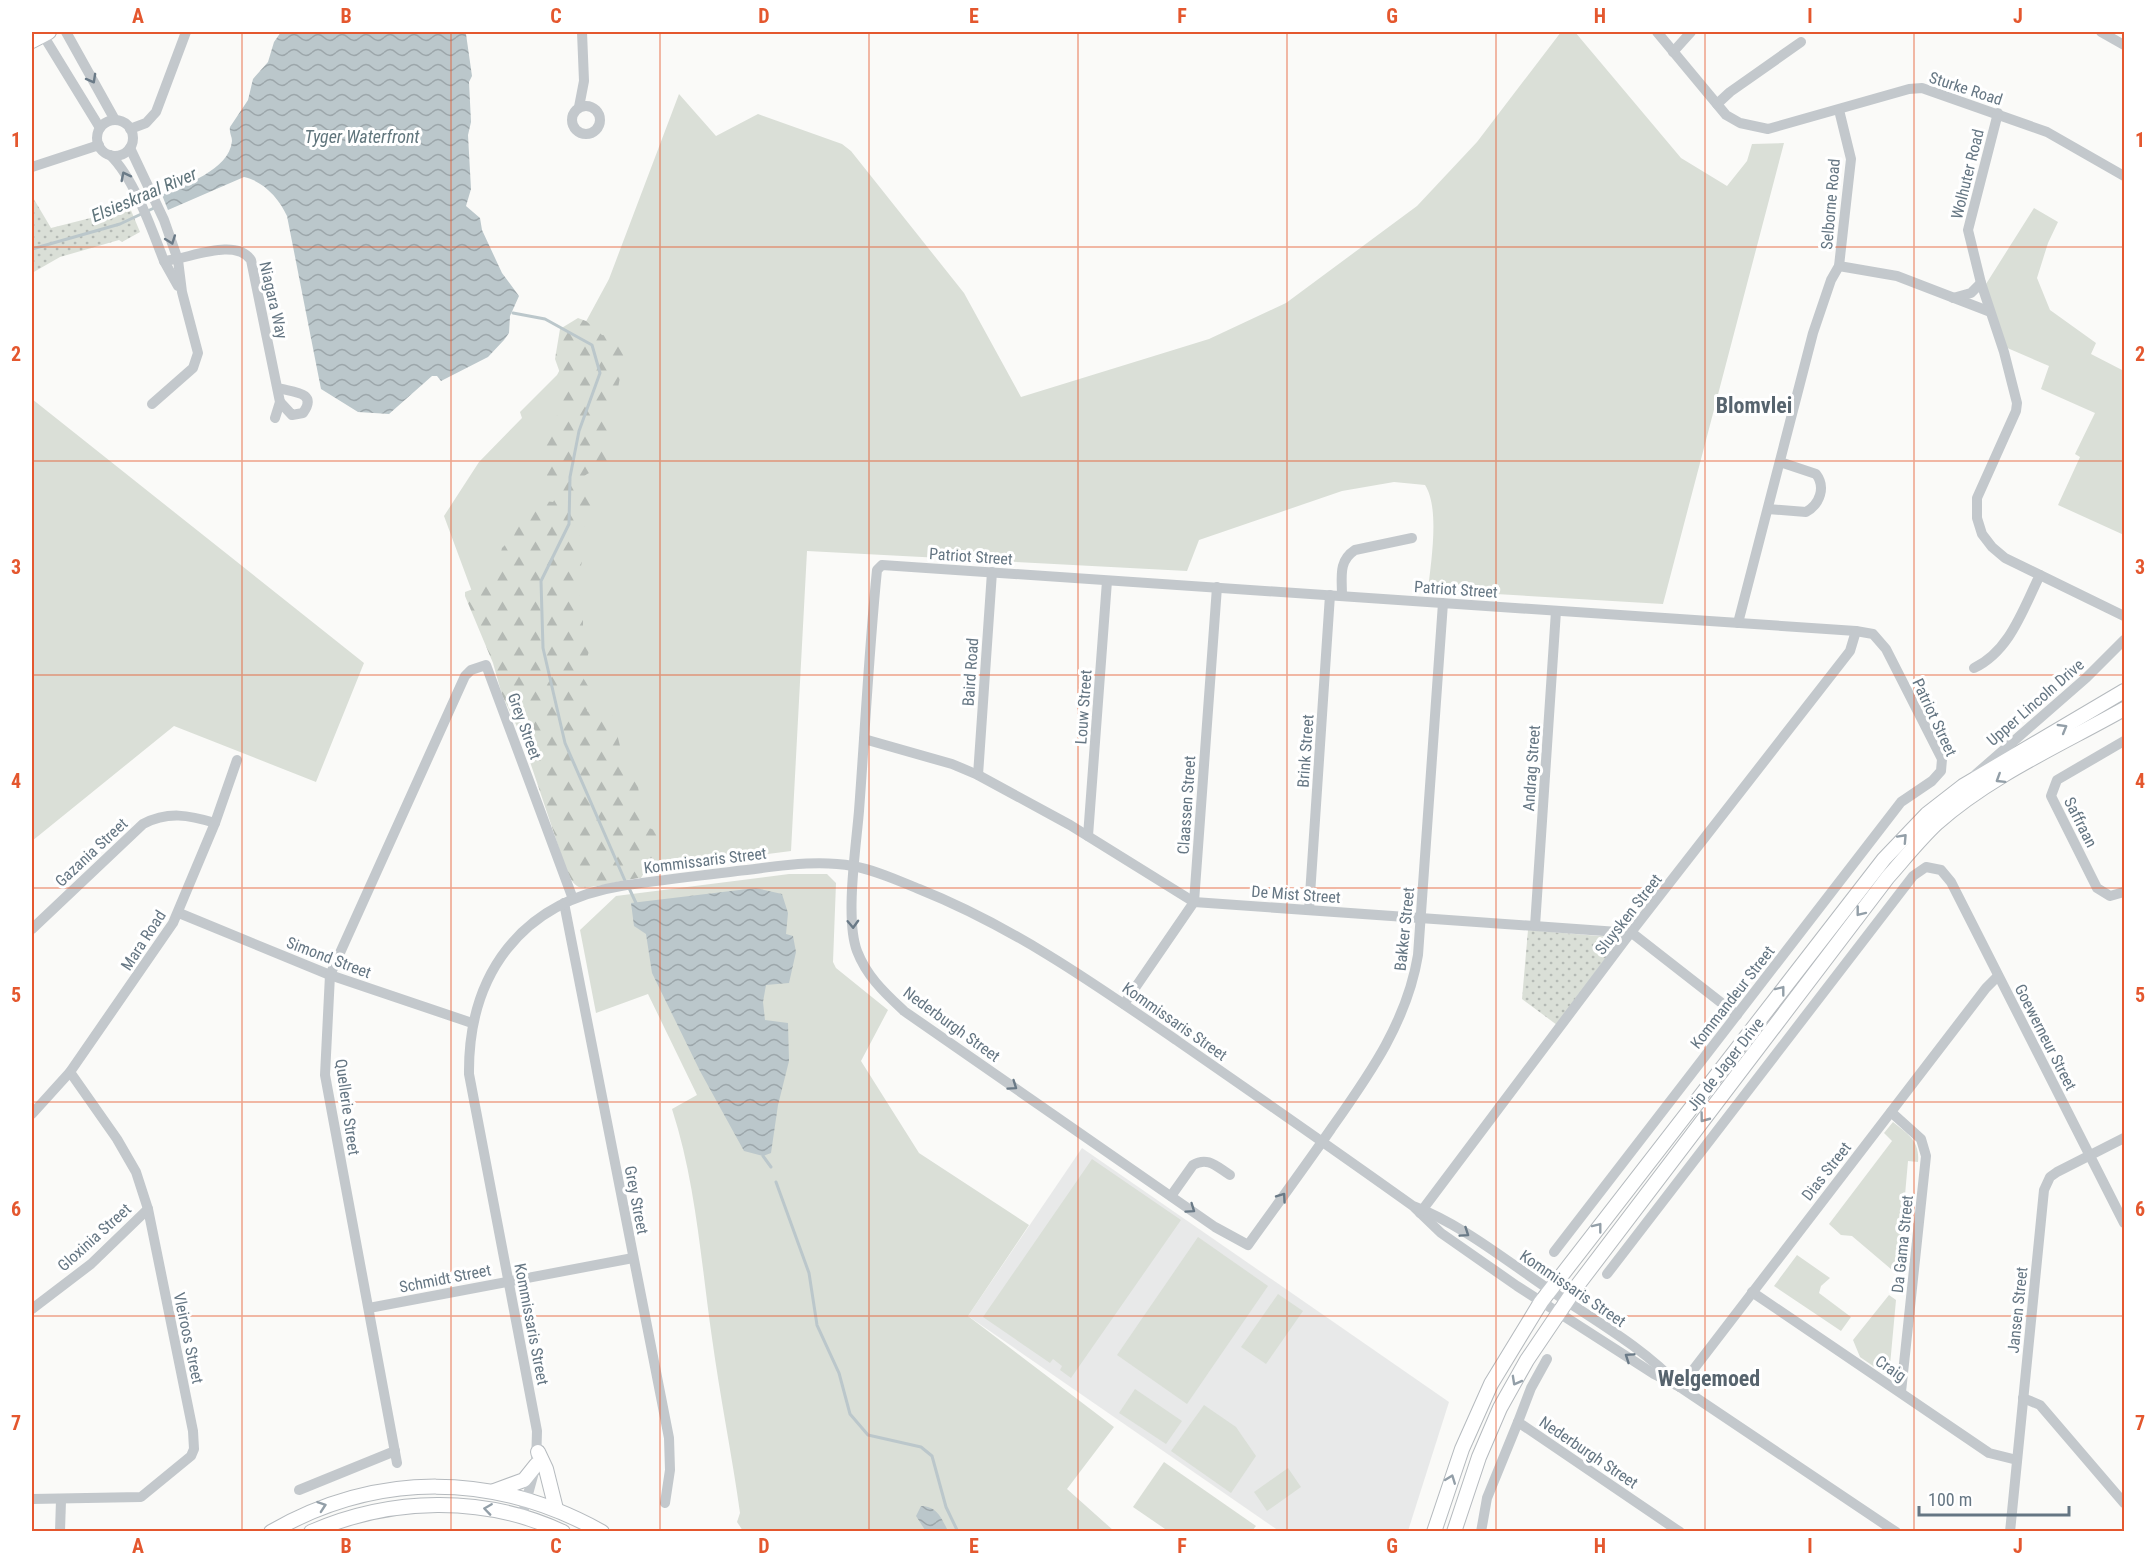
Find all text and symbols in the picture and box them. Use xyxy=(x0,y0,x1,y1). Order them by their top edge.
text: A xyxy=(132,4,144,28)
text: B xyxy=(340,4,352,28)
text: C xyxy=(550,4,562,28)
text: D xyxy=(758,4,770,28)
text: E xyxy=(969,4,979,28)
text: F xyxy=(1177,4,1187,28)
text: G xyxy=(1386,4,1398,28)
text: H xyxy=(1594,4,1606,28)
text: I xyxy=(1807,4,1813,28)
text: J xyxy=(2013,4,2023,28)
street label: Sturke Road xyxy=(1927,68,2005,109)
one-way arrow xyxy=(85,73,96,83)
water label: Tyger Waterfront xyxy=(304,126,420,147)
street label: Wolhuter Road xyxy=(1947,127,1988,221)
text: 1 xyxy=(11,128,21,152)
text: 1 xyxy=(2135,128,2145,152)
street label: Selborne Road xyxy=(1817,158,1844,250)
water label: Elsieskraal River xyxy=(88,163,200,226)
one-way arrow xyxy=(121,171,132,182)
one-way arrow xyxy=(163,234,176,245)
street label: Niagara Way xyxy=(255,260,292,341)
text: 2 xyxy=(11,342,21,366)
text: 2 xyxy=(2135,342,2145,366)
district label: Blomvlei xyxy=(1716,393,1792,418)
street label: Patriot Street xyxy=(929,544,1014,569)
text: 3 xyxy=(11,555,21,579)
text: 3 xyxy=(2135,555,2145,579)
street label: Patriot Street xyxy=(1414,577,1499,602)
street label: Baird Road xyxy=(959,637,982,707)
street label: Upper Lincoln Drive xyxy=(1983,655,2088,750)
street label: Louw Street xyxy=(1071,669,1096,745)
street label: Patriot Street xyxy=(1908,675,1961,759)
street label: Grey Street xyxy=(504,690,545,762)
street label: Brink Street xyxy=(1293,713,1318,788)
one-way arrow xyxy=(2057,723,2067,735)
street label: Andrag Street xyxy=(1519,724,1544,812)
street label: Claassen Street xyxy=(1174,755,1199,855)
text: 4 xyxy=(11,769,21,793)
text: 4 xyxy=(2135,769,2145,793)
one-way arrow xyxy=(1996,772,2006,784)
street label: Saffraan xyxy=(2060,794,2101,850)
street label: Gazania Street xyxy=(51,814,132,891)
one-way arrow xyxy=(1896,834,1907,845)
street label: Kommissaris Street xyxy=(643,844,768,877)
street label: Sluysken Street xyxy=(1591,870,1666,958)
street label: De Mist Street xyxy=(1251,882,1341,907)
street label: Bakker Street xyxy=(1391,886,1418,972)
one-way arrow xyxy=(1857,905,1868,916)
street label: Mara Road xyxy=(117,907,170,974)
one-way arrow xyxy=(847,920,859,929)
street label: Simond Street xyxy=(284,933,374,982)
street label: Kommandeur Street xyxy=(1686,942,1779,1053)
street label: Kommissaris Street xyxy=(1119,978,1231,1065)
street label: Goewerneur Street xyxy=(2011,981,2081,1094)
text: 5 xyxy=(11,983,21,1007)
street label: Nederburgh Street xyxy=(900,983,1004,1066)
text: 5 xyxy=(2135,983,2145,1007)
one-way arrow xyxy=(1774,986,1785,997)
street label: Jip de Jager Drive xyxy=(1683,1014,1768,1115)
street label: Quellerie Street xyxy=(331,1058,364,1157)
one-way arrow xyxy=(1007,1079,1017,1091)
one-way arrow xyxy=(1700,1111,1711,1122)
street label: Dias Street xyxy=(1798,1138,1855,1204)
street label: Grey Street xyxy=(621,1164,653,1236)
one-way arrow xyxy=(1275,1193,1286,1204)
street label: Da Gama Street xyxy=(1888,1194,1917,1294)
text: 6 xyxy=(11,1197,21,1221)
text: 6 xyxy=(2135,1197,2145,1221)
street label: Gloxinia Street xyxy=(54,1199,135,1275)
one-way arrow xyxy=(1184,1202,1195,1213)
one-way arrow xyxy=(1590,1223,1601,1234)
one-way arrow xyxy=(1458,1226,1469,1237)
street label: Kommissaris Street xyxy=(1516,1246,1629,1331)
street label: Schmidt Street xyxy=(398,1260,493,1297)
street label: Kommissaris Street xyxy=(510,1262,553,1387)
street label: Jansen Street xyxy=(2004,1266,2032,1354)
street label: Vleiroos Street xyxy=(170,1291,208,1386)
street label: Craig xyxy=(1872,1351,1910,1385)
one-way arrow xyxy=(1625,1353,1636,1364)
district label: Welgemoed xyxy=(1658,1366,1760,1391)
one-way arrow xyxy=(1511,1374,1523,1385)
text: 7 xyxy=(11,1411,21,1435)
text: 7 xyxy=(2135,1411,2145,1435)
street label: Nederburgh Street xyxy=(1536,1412,1642,1493)
one-way arrow xyxy=(1444,1474,1456,1485)
scale bar xyxy=(1919,1479,2069,1517)
text: 100 m xyxy=(1928,1489,1972,1510)
one-way arrow xyxy=(316,1500,327,1513)
one-way arrow xyxy=(483,1503,492,1515)
text: A xyxy=(132,1534,144,1558)
text: B xyxy=(340,1534,352,1558)
text: C xyxy=(550,1534,562,1558)
text: D xyxy=(758,1534,770,1558)
text: E xyxy=(969,1534,979,1558)
text: F xyxy=(1177,1534,1187,1558)
text: G xyxy=(1386,1534,1398,1558)
text: H xyxy=(1594,1534,1606,1558)
text: I xyxy=(1807,1534,1813,1558)
text: J xyxy=(2013,1534,2023,1558)

